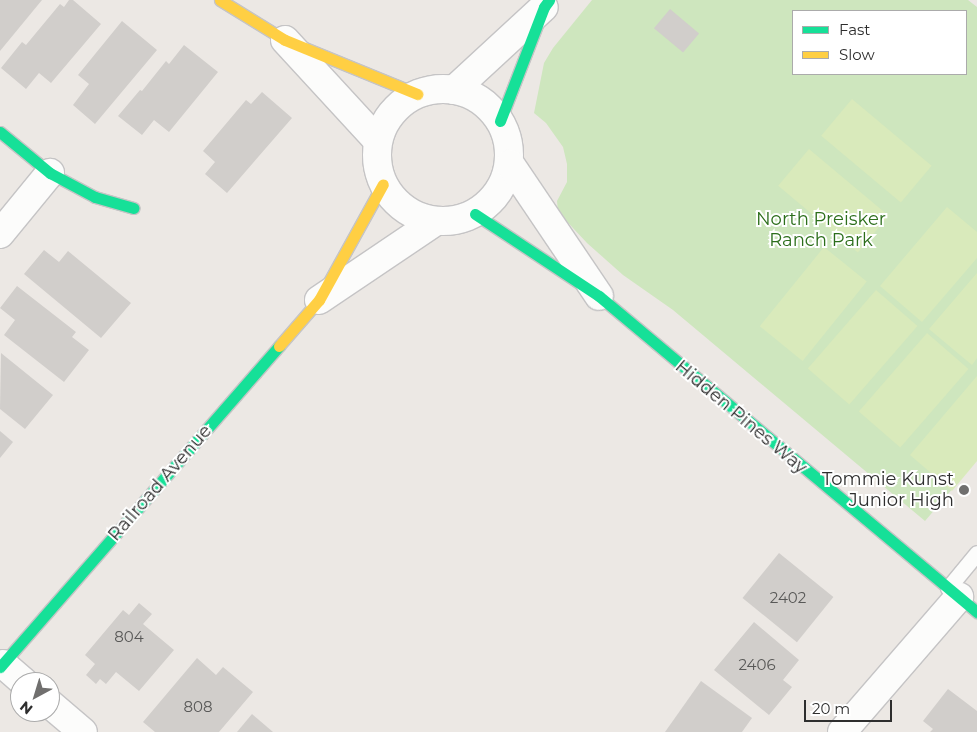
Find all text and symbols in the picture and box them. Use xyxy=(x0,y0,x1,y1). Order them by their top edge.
legend xyxy=(792,10,967,75)
text: Fast xyxy=(839,20,870,39)
text: Slow xyxy=(839,45,875,64)
park label: North Preisker Ranch Park xyxy=(756,209,886,252)
street label: Hidden Pines Way xyxy=(671,356,811,478)
street label: Railroad Avenue xyxy=(104,420,216,546)
place label: Tommie Kunst Junior High xyxy=(822,469,954,512)
marker: Tommie Kunst Junior High xyxy=(958,484,970,496)
house number: 2402 xyxy=(770,589,806,607)
house number: 804 xyxy=(114,628,144,646)
house number: 2406 xyxy=(738,656,776,674)
north arrow xyxy=(10,672,60,722)
scale bar xyxy=(807,690,894,722)
text: N xyxy=(16,697,36,718)
house number: 808 xyxy=(183,698,213,716)
text: 20 m xyxy=(812,699,850,718)

